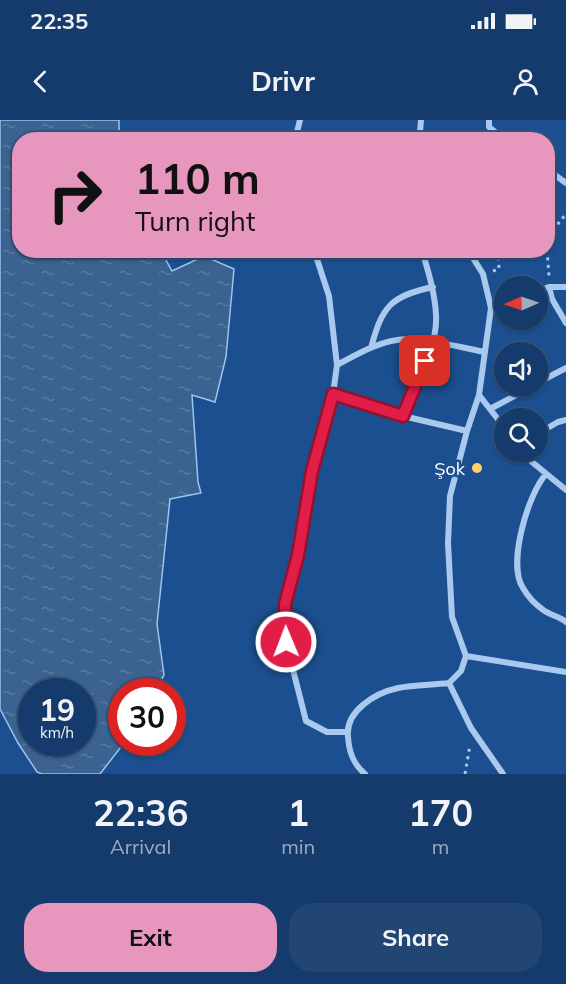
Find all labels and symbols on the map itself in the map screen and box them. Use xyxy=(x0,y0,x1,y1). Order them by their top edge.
north arrow xyxy=(494,276,548,330)
pin xyxy=(399,335,450,386)
place label: Şok xyxy=(434,457,466,480)
marker: Şok xyxy=(470,461,484,475)
position arrow xyxy=(254,610,318,674)
speed limit sign: 30 xyxy=(108,678,186,756)

